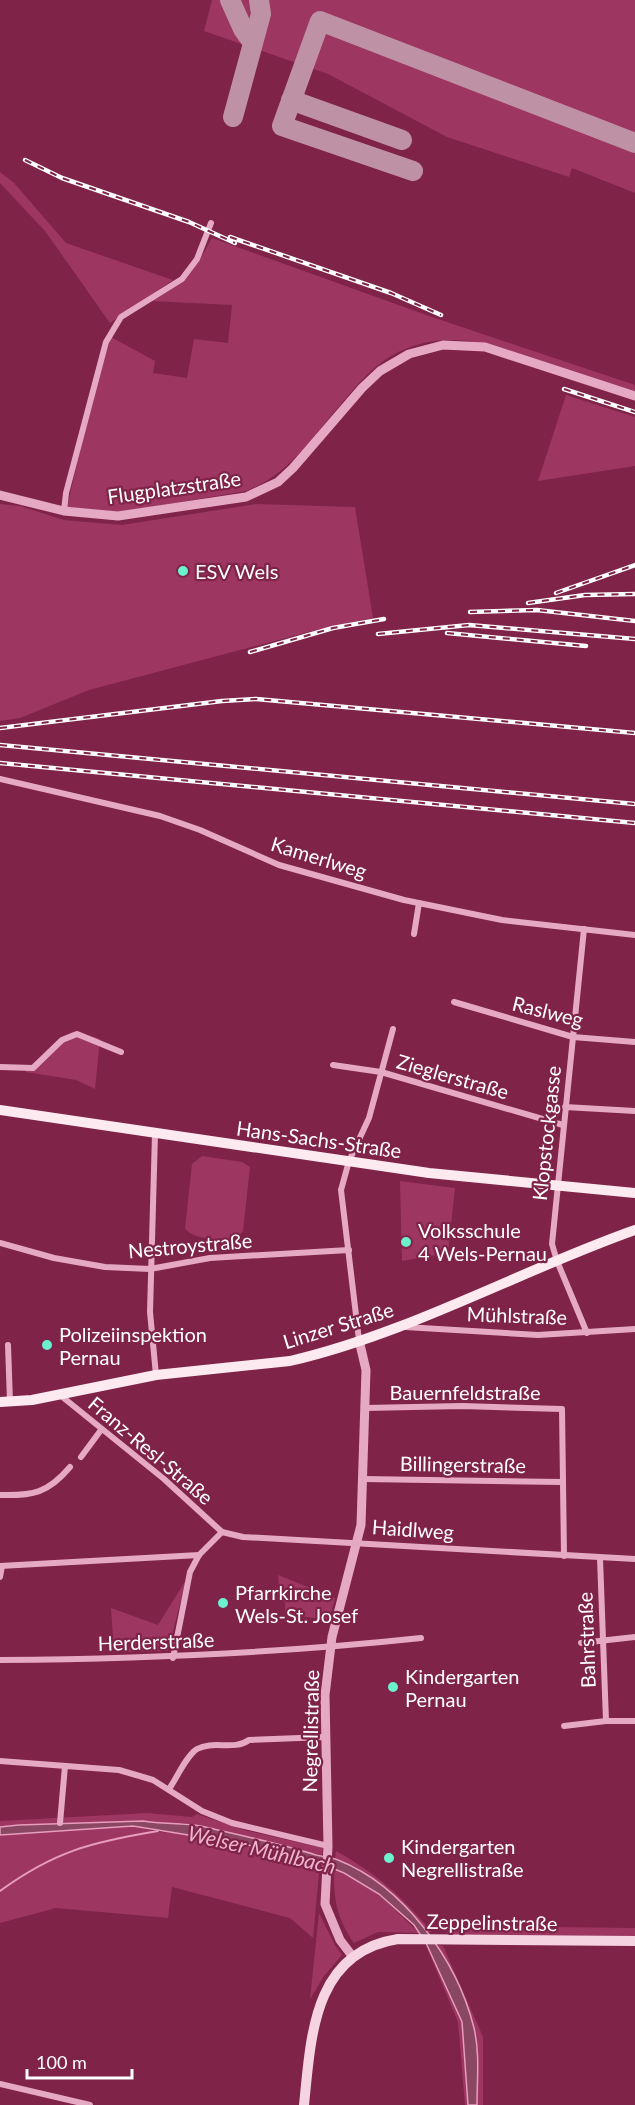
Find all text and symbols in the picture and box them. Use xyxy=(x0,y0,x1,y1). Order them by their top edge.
street label: Flugplatzstraße xyxy=(106,466,242,508)
place label: ESV Wels xyxy=(195,559,278,583)
marker: ESV Wels xyxy=(176,564,190,578)
street label: Kamerlweg xyxy=(268,831,370,883)
street label: Raslweg xyxy=(510,991,586,1031)
street label: Zieglerstraße xyxy=(394,1049,512,1103)
street label: Klopstockgasse xyxy=(527,1064,565,1202)
street label: Hans-Sachs-Straße xyxy=(235,1116,403,1162)
place label: Volksschule 4 Wels-Pernau xyxy=(418,1218,547,1265)
street label: Nestroystraße xyxy=(127,1228,253,1262)
marker: Volksschule 4 Wels-Pernau xyxy=(399,1235,413,1249)
street label: Linzer Straße xyxy=(280,1297,396,1353)
street label: Mühlstraße xyxy=(466,1301,568,1329)
place label: Polizeiinspektion Pernau xyxy=(59,1322,207,1369)
marker: Polizeiinspektion Pernau xyxy=(40,1338,54,1352)
street label: Bauernfeldstraße xyxy=(390,1380,540,1404)
street label: Franz-Resl-Straße xyxy=(84,1391,218,1509)
street label: Billingerstraße xyxy=(400,1451,526,1477)
street label: Haidlweg xyxy=(371,1514,455,1544)
place label: Pfarrkirche Wels-St. Josef xyxy=(235,1580,358,1627)
street label: Bahrstraße xyxy=(572,1592,600,1688)
marker: Pfarrkirche Wels-St. Josef xyxy=(216,1596,230,1610)
street label: Herderstraße xyxy=(97,1627,215,1655)
place label: Kindergarten Pernau xyxy=(405,1664,519,1711)
street label: Negrellistraße xyxy=(297,1669,323,1793)
marker: Kindergarten Pernau xyxy=(386,1680,400,1694)
water label: Welser Mühlbach xyxy=(185,1820,339,1878)
place label: Kindergarten Negrellistraße xyxy=(401,1834,524,1881)
marker: Kindergarten Negrellistraße xyxy=(382,1851,396,1865)
street label: Zeppelinstraße xyxy=(426,1909,558,1935)
scale bar xyxy=(27,2042,132,2080)
text: 100 m xyxy=(36,2051,87,2073)

